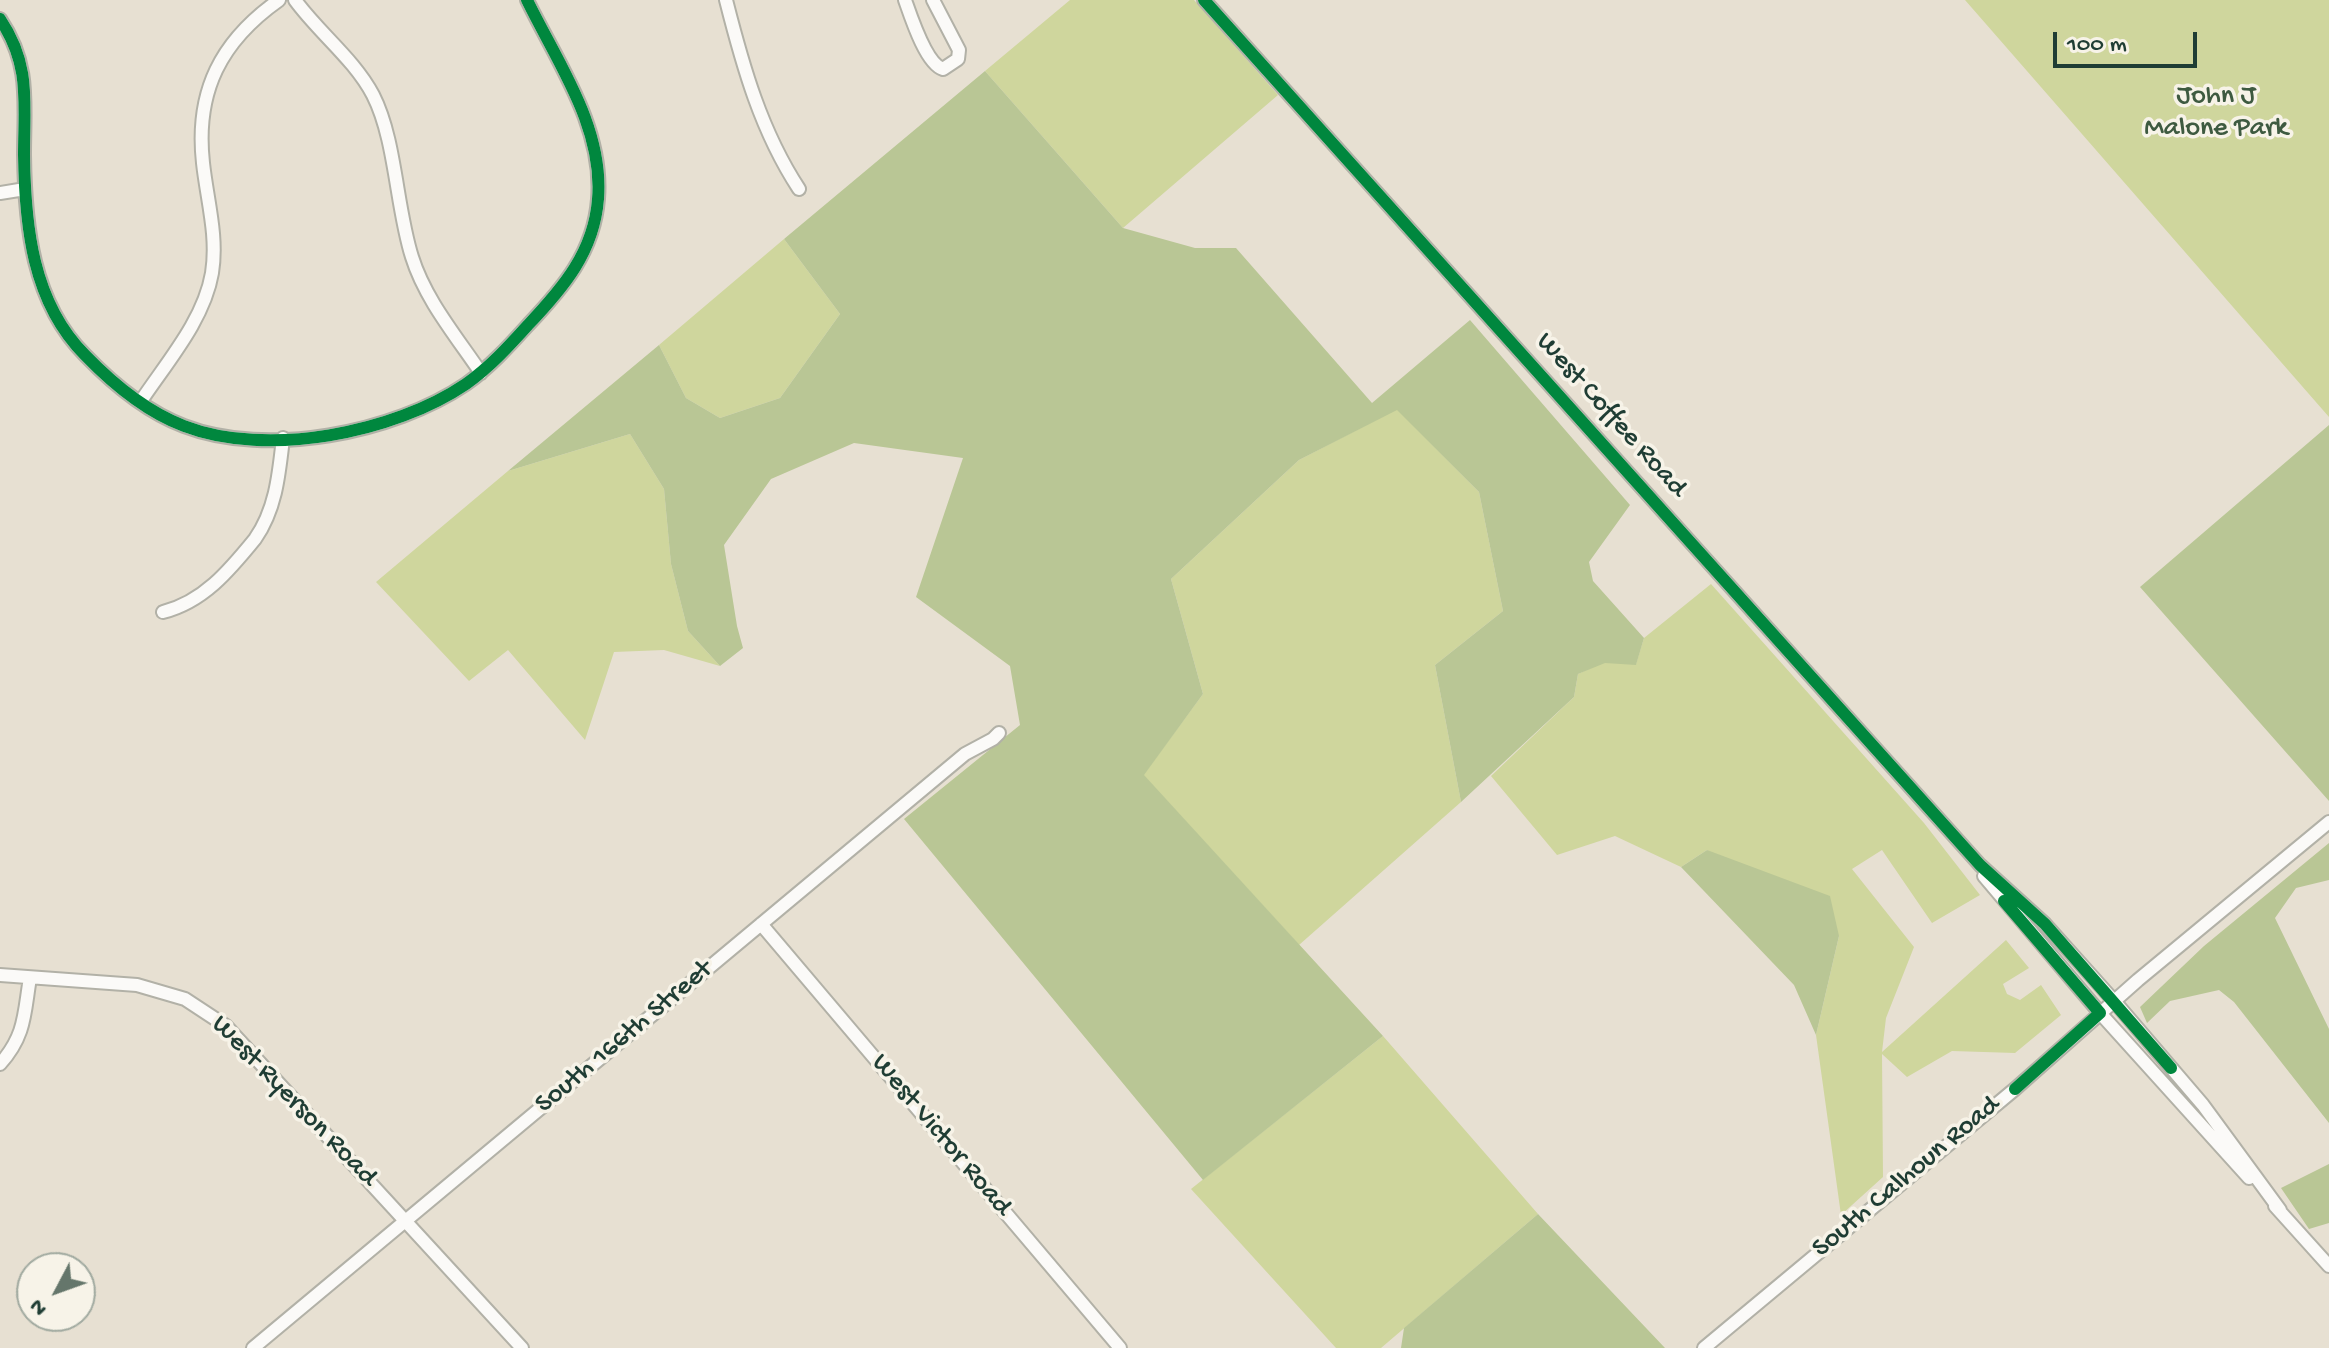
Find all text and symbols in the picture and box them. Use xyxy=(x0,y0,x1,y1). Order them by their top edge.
scale bar xyxy=(2057,16,2201,66)
text: 100 m xyxy=(2067,31,2127,60)
park label: John J Malone Park xyxy=(2144,81,2288,147)
street label: West Coffee Road xyxy=(1527,327,1693,505)
street label: South 166th Street xyxy=(529,954,721,1122)
street label: West Ryerson Road xyxy=(203,1009,383,1195)
street label: West Victor Road xyxy=(862,1048,1018,1224)
street label: South Calhoun Road xyxy=(1806,1090,2008,1266)
north arrow xyxy=(16,1252,96,1332)
text: N xyxy=(25,1292,54,1320)

